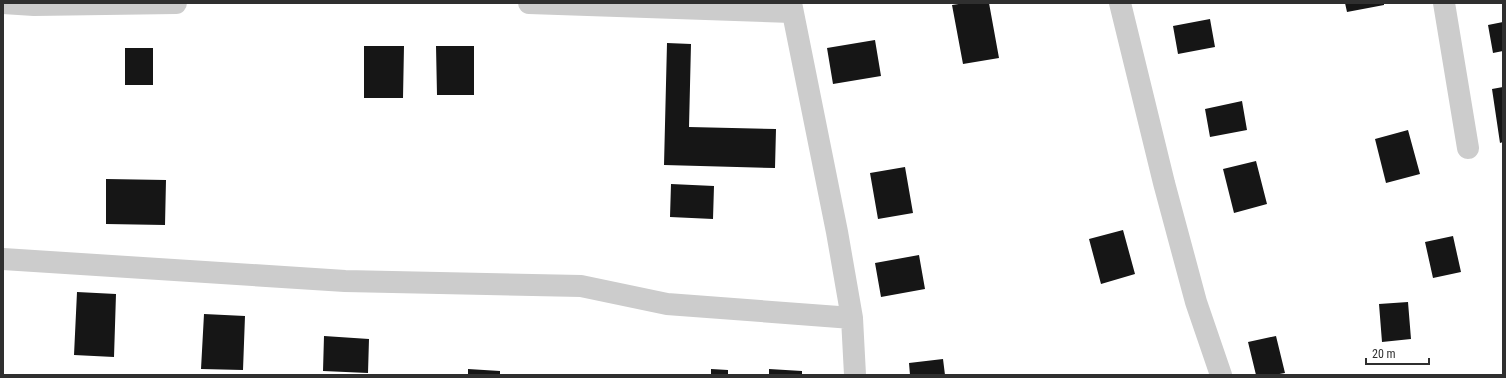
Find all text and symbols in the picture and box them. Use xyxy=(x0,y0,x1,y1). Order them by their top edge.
scale bar xyxy=(1366,340,1429,366)
text: 20 m xyxy=(1372,347,1396,361)

